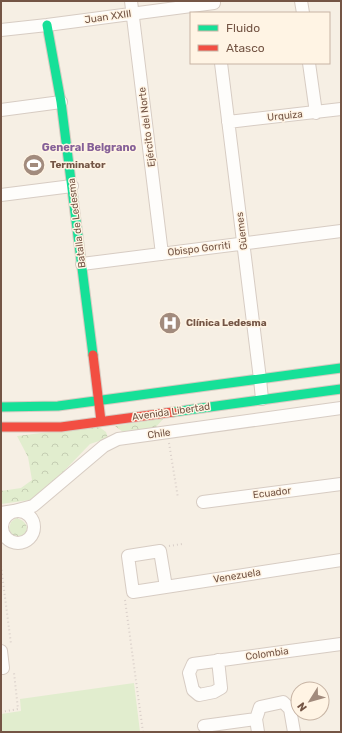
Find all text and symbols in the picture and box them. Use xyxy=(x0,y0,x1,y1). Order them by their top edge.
street label: Juan XXIII xyxy=(84,8,132,26)
legend xyxy=(190,12,330,64)
text: Fluido xyxy=(226,21,260,35)
text: Atasco xyxy=(226,41,265,55)
street label: Ejército del Norte xyxy=(136,86,158,168)
street label: Urquiza xyxy=(267,108,303,124)
district label: General Belgrano xyxy=(42,141,137,154)
sports icon: Terminator xyxy=(21,152,47,178)
place label: Terminator xyxy=(50,159,106,171)
street label: Batalla de Ledesma xyxy=(66,177,88,269)
street label: Güemes xyxy=(234,211,250,251)
street label: Obispo Gorriti xyxy=(167,239,231,259)
hospital icon: Clínica Ledesma xyxy=(157,310,183,336)
place label: Clínica Ledesma xyxy=(186,317,267,329)
street label: Avenida Libertad xyxy=(131,401,211,423)
street label: Chile xyxy=(147,426,172,442)
street label: Ecuador xyxy=(252,485,292,501)
street label: Venezuela xyxy=(212,566,262,586)
street label: Colombia xyxy=(245,645,289,663)
north arrow xyxy=(290,681,330,721)
text: N xyxy=(295,700,310,714)

